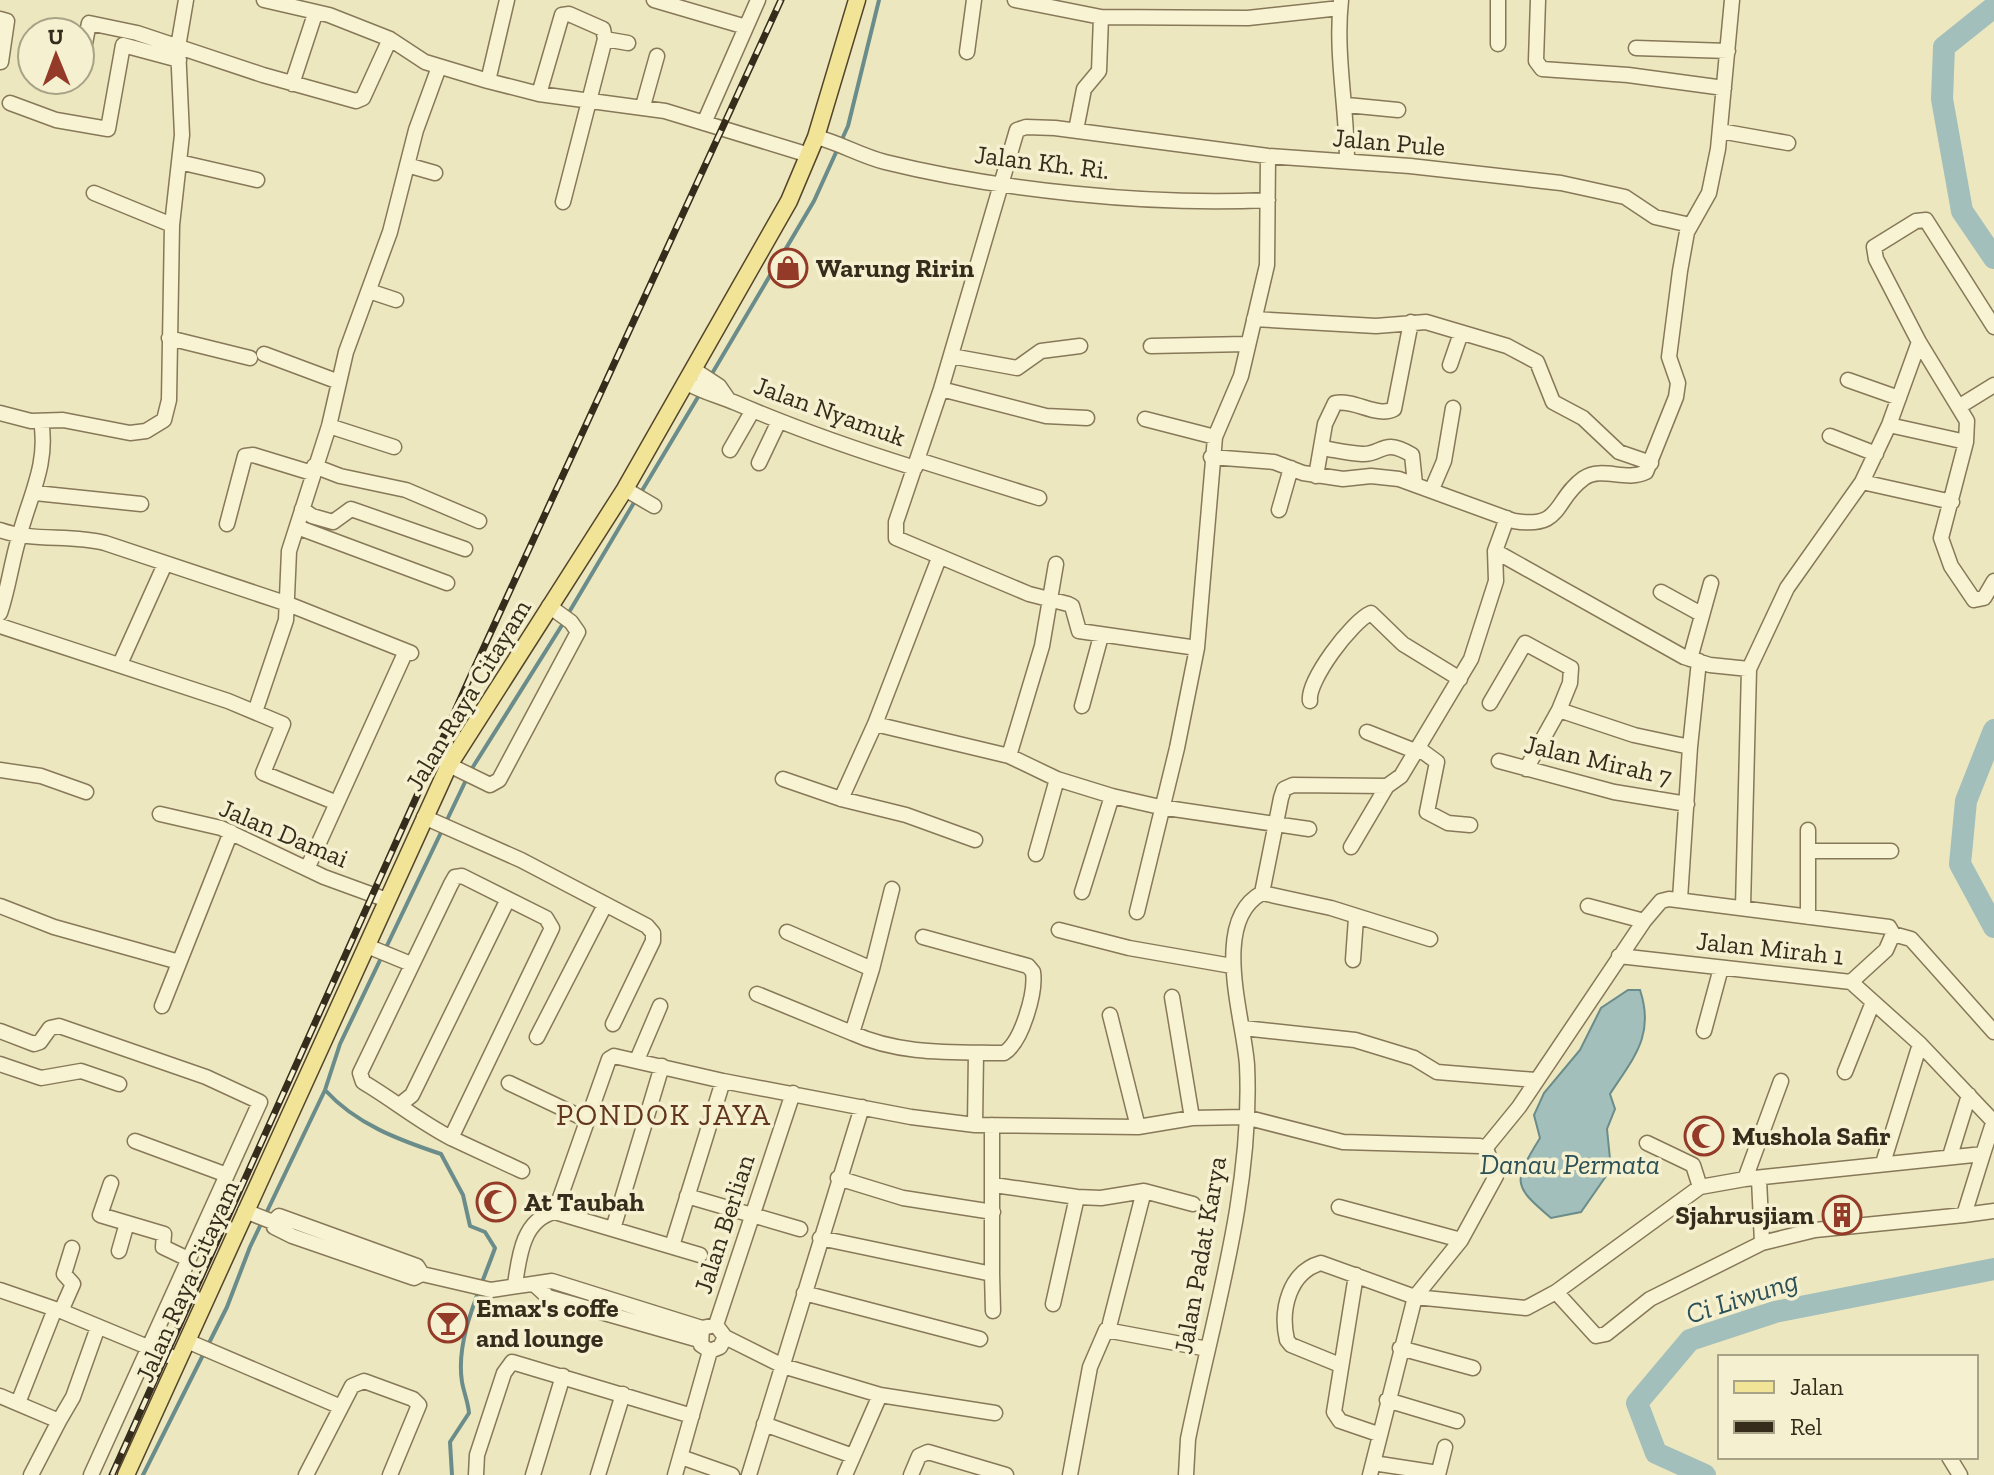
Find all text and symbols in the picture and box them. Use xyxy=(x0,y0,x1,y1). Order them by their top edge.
north arrow xyxy=(16,16,96,96)
text: U xyxy=(48,23,64,50)
street label: Jalan Pule xyxy=(1331,121,1447,163)
street label: Jalan Kh. Ri. xyxy=(973,138,1111,186)
shop icon: Warung Ririn xyxy=(767,247,809,289)
place label: Warung Ririn xyxy=(816,252,975,284)
street label: Jalan Nyamuk xyxy=(750,369,911,453)
street label: Jalan Raya Citayam xyxy=(398,593,538,797)
street label: Jalan Mirah 7 xyxy=(1521,728,1675,792)
street label: Jalan Damai xyxy=(215,792,353,874)
street label: Jalan Mirah 1 xyxy=(1695,924,1845,972)
district label: PONDOK JAYA xyxy=(556,1097,772,1133)
mosque icon: Mushola Safir xyxy=(1683,1115,1725,1157)
place label: Mushola Safir xyxy=(1732,1120,1891,1152)
water label: Danau Permata xyxy=(1480,1148,1660,1181)
street label: Jalan Berlian xyxy=(686,1150,762,1298)
street label: Jalan Padat Karya xyxy=(1167,1153,1233,1356)
street label: Jalan Raya Citayam xyxy=(128,1174,246,1387)
mosque icon: At Taubah xyxy=(475,1181,517,1223)
place label: At Taubah xyxy=(524,1186,644,1218)
building icon: Sjahrusjiam xyxy=(1821,1194,1863,1236)
place label: Sjahrusjiam xyxy=(1675,1199,1814,1231)
water label: Ci Liwung xyxy=(1682,1263,1803,1331)
place label: Emax's coffe and lounge xyxy=(476,1292,619,1354)
bar icon: Emax's coffe and lounge xyxy=(427,1302,469,1344)
legend xyxy=(1718,1355,1978,1459)
text: Jalan xyxy=(1790,1372,1844,1401)
text: Rel xyxy=(1790,1412,1822,1441)

